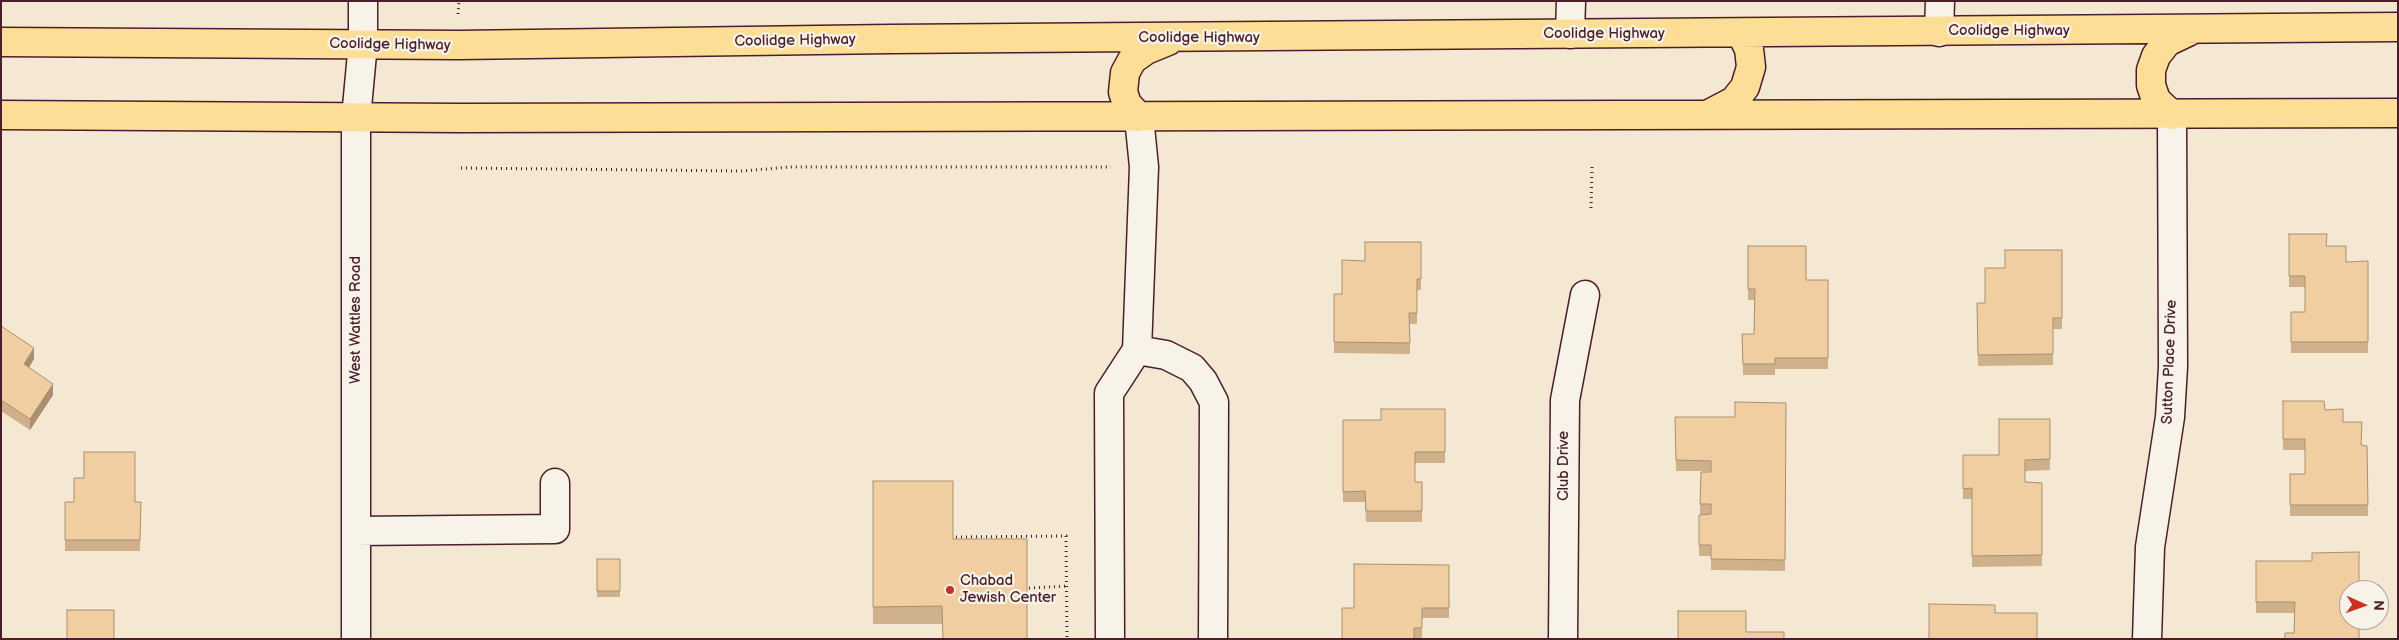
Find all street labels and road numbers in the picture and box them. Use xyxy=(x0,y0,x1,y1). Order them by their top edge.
street label: Coolidge Highway xyxy=(1948,22,2070,40)
street label: Coolidge Highway xyxy=(1543,25,1665,43)
street label: Coolidge Highway xyxy=(1138,29,1260,47)
street label: Coolidge Highway xyxy=(734,31,856,51)
street label: Coolidge Highway xyxy=(329,35,451,55)
street label: West Wattles Road xyxy=(347,256,365,384)
street label: Sutton Place Drive xyxy=(2159,299,2181,425)
street label: Club Drive xyxy=(1555,431,1573,501)

